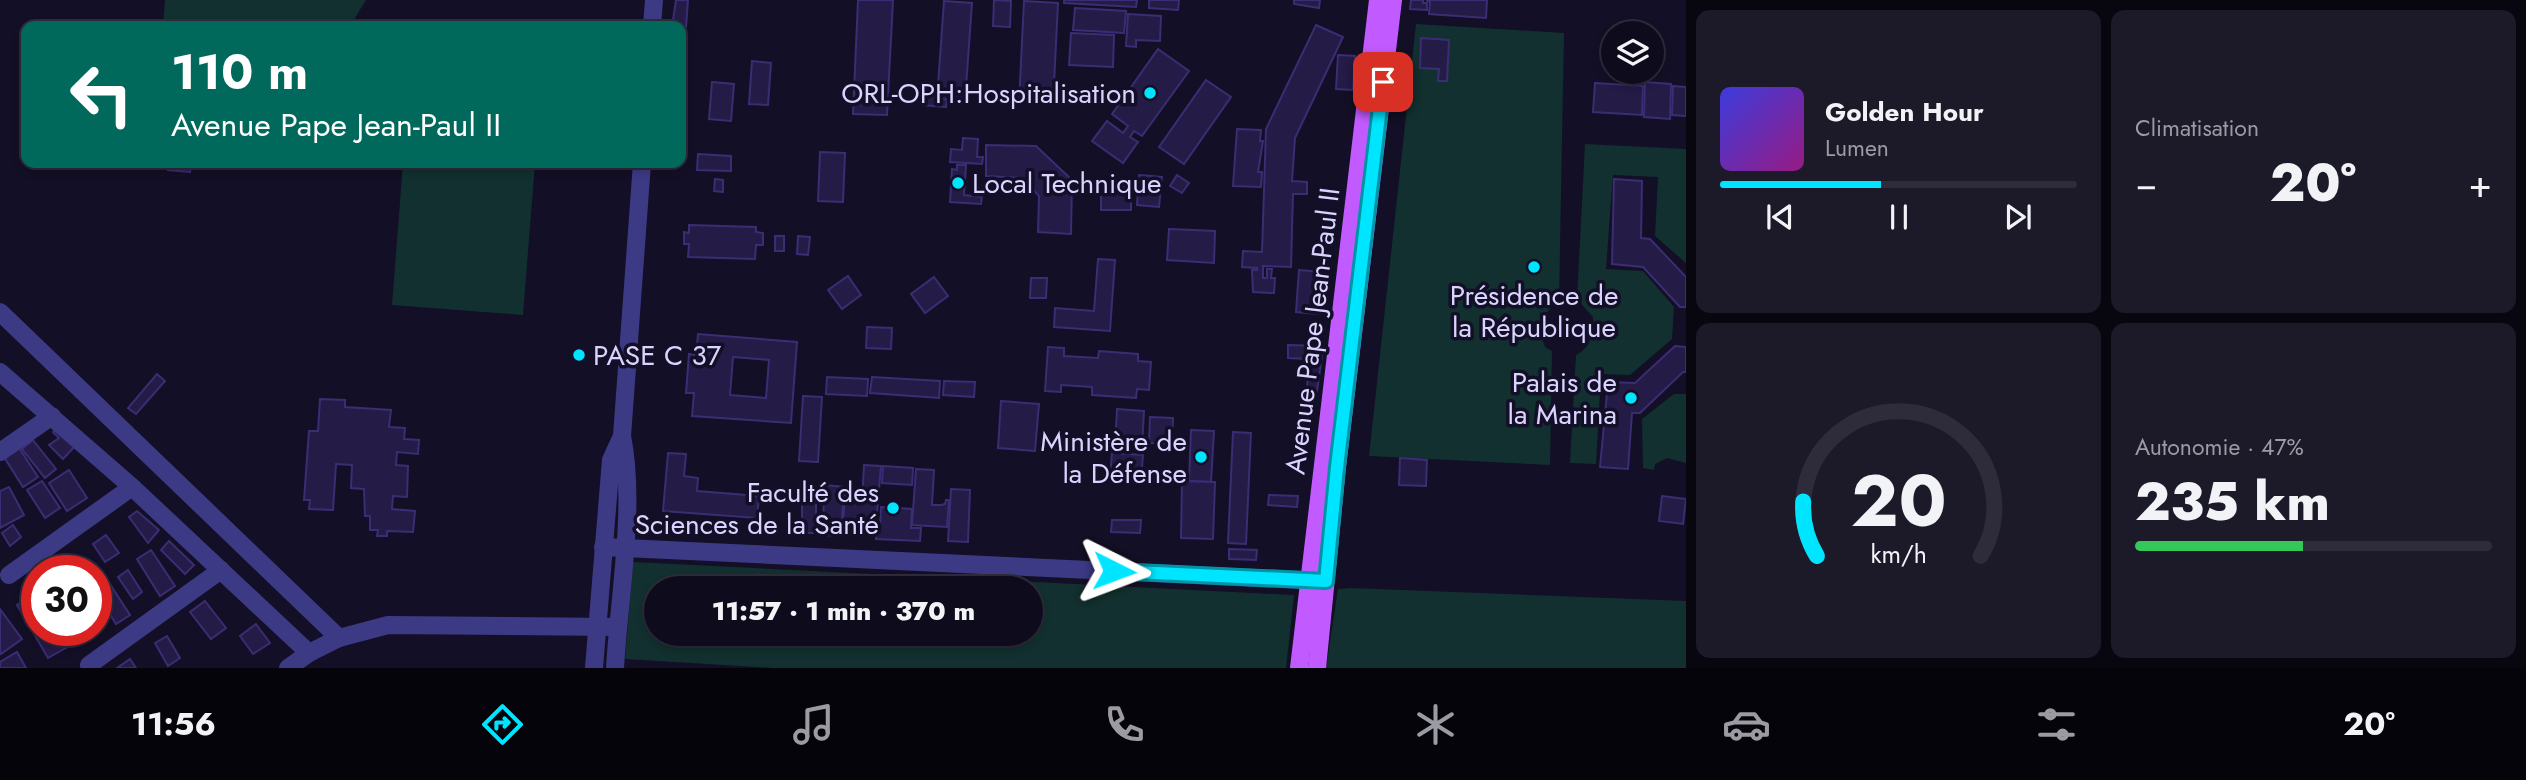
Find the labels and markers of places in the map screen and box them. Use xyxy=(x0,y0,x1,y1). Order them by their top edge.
pin xyxy=(1353,52,1413,112)
place label: ORL-OPH:Hospitalisation xyxy=(841,73,1136,114)
marker: ORL-OPH:Hospitalisation xyxy=(1142,85,1158,101)
place label: Local Technique xyxy=(972,163,1161,204)
marker: Local Technique xyxy=(950,175,966,191)
marker: Présidence de la République xyxy=(1526,259,1542,275)
place label: Présidence de la République xyxy=(1450,275,1618,348)
place label: PASE C 37 xyxy=(593,335,721,376)
marker: PASE C 37 xyxy=(571,347,587,363)
place label: Palais de la Marina xyxy=(1507,362,1617,435)
marker: Palais de la Marina xyxy=(1623,390,1639,406)
place label: Ministère de la Défense xyxy=(1040,421,1187,494)
marker: Ministère de la Défense xyxy=(1193,449,1209,465)
place label: Faculté des Sciences de la Santé xyxy=(635,472,879,545)
marker: Faculté des Sciences de la Santé xyxy=(885,500,901,516)

